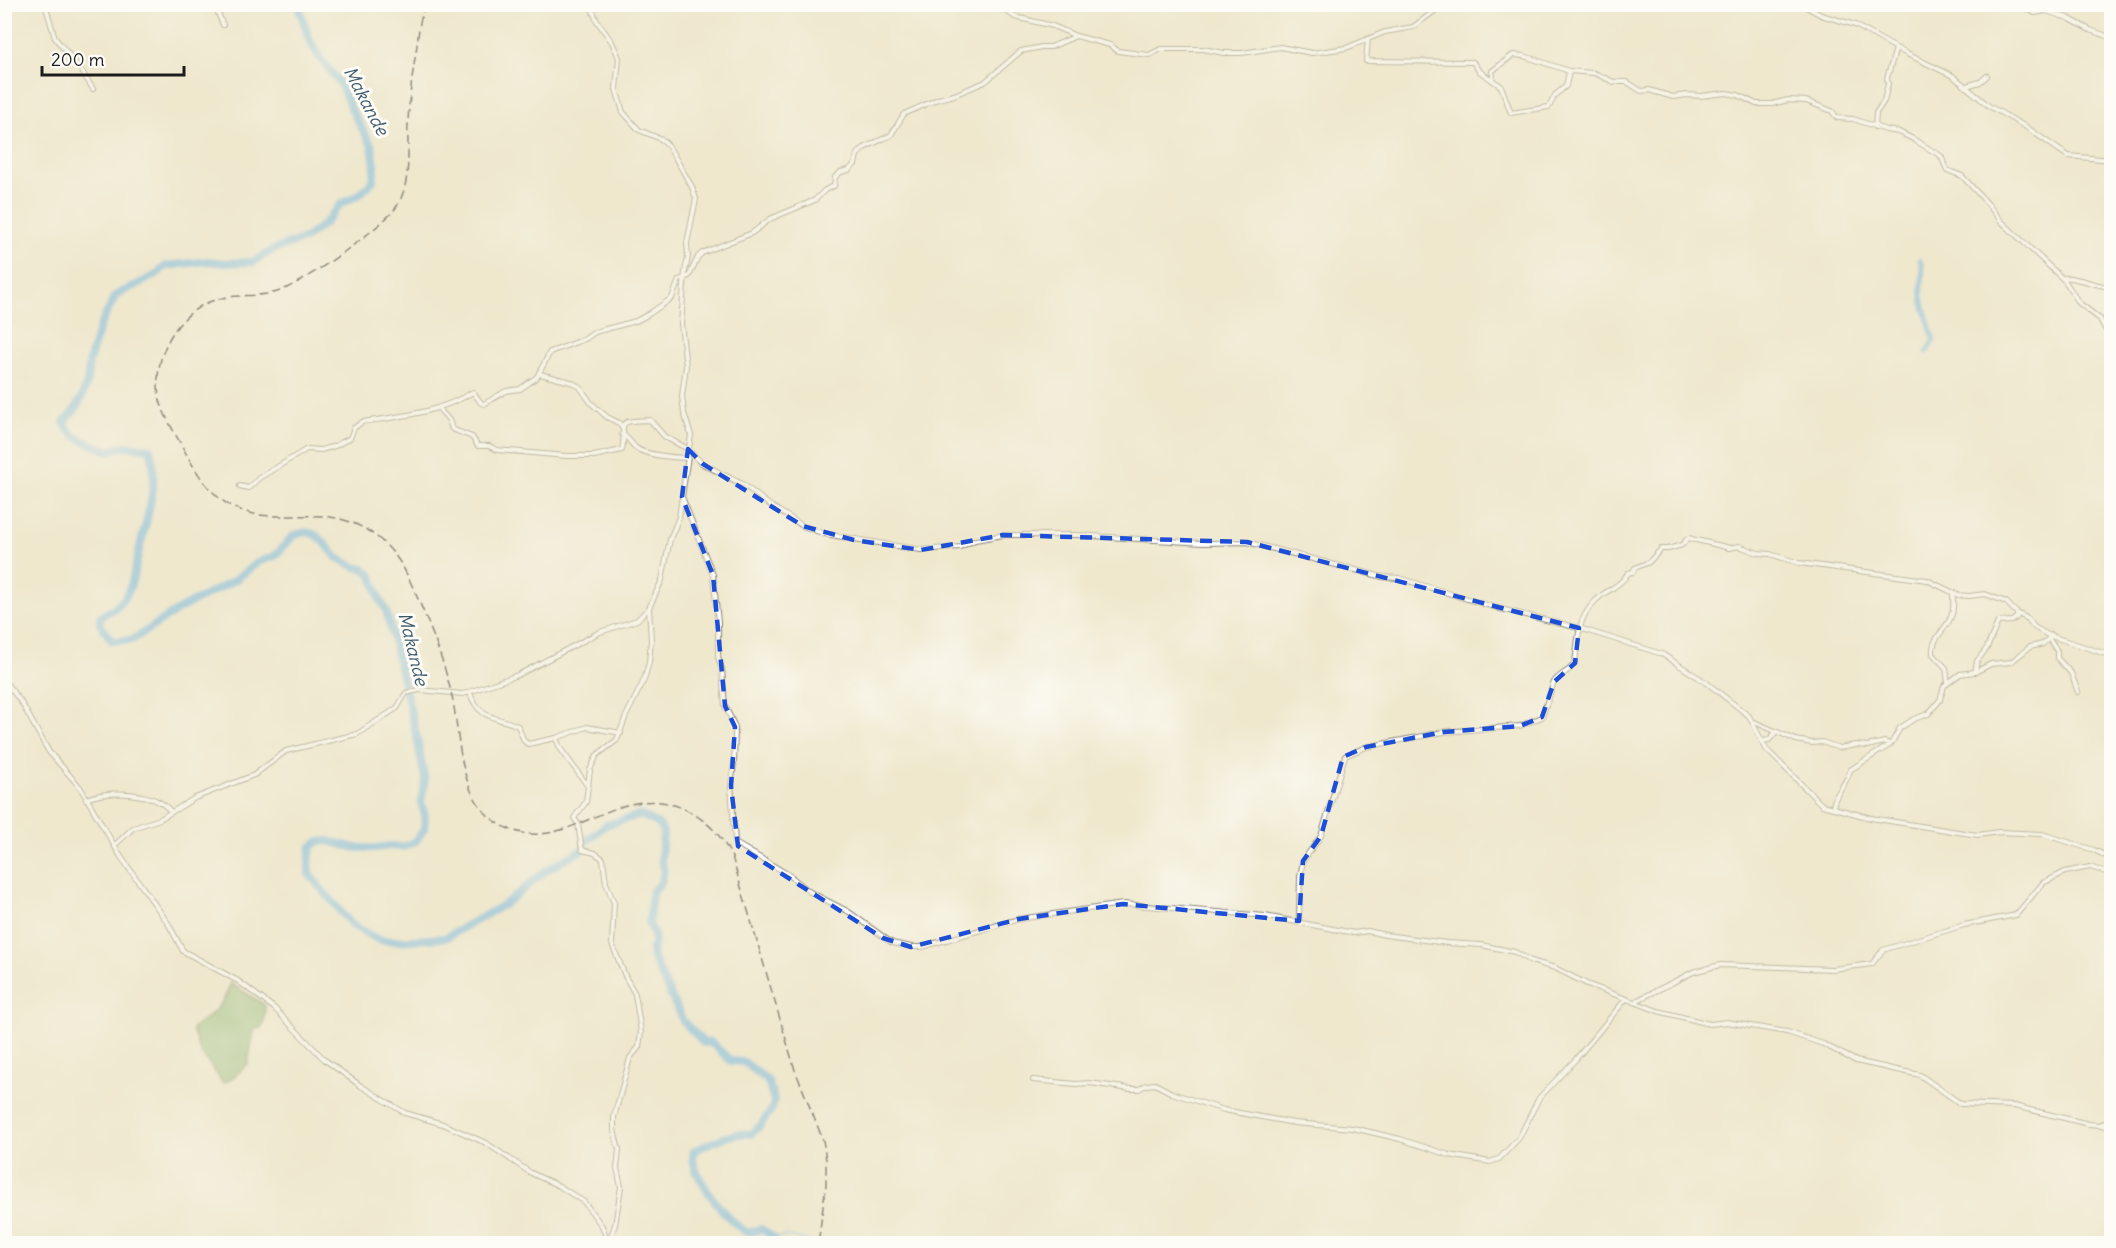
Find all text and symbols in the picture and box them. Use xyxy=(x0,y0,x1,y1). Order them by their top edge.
scale bar xyxy=(42,39,184,77)
text: 200 m xyxy=(51,48,105,71)
water label: Makande xyxy=(339,62,395,140)
water label: Makande xyxy=(393,610,434,689)

